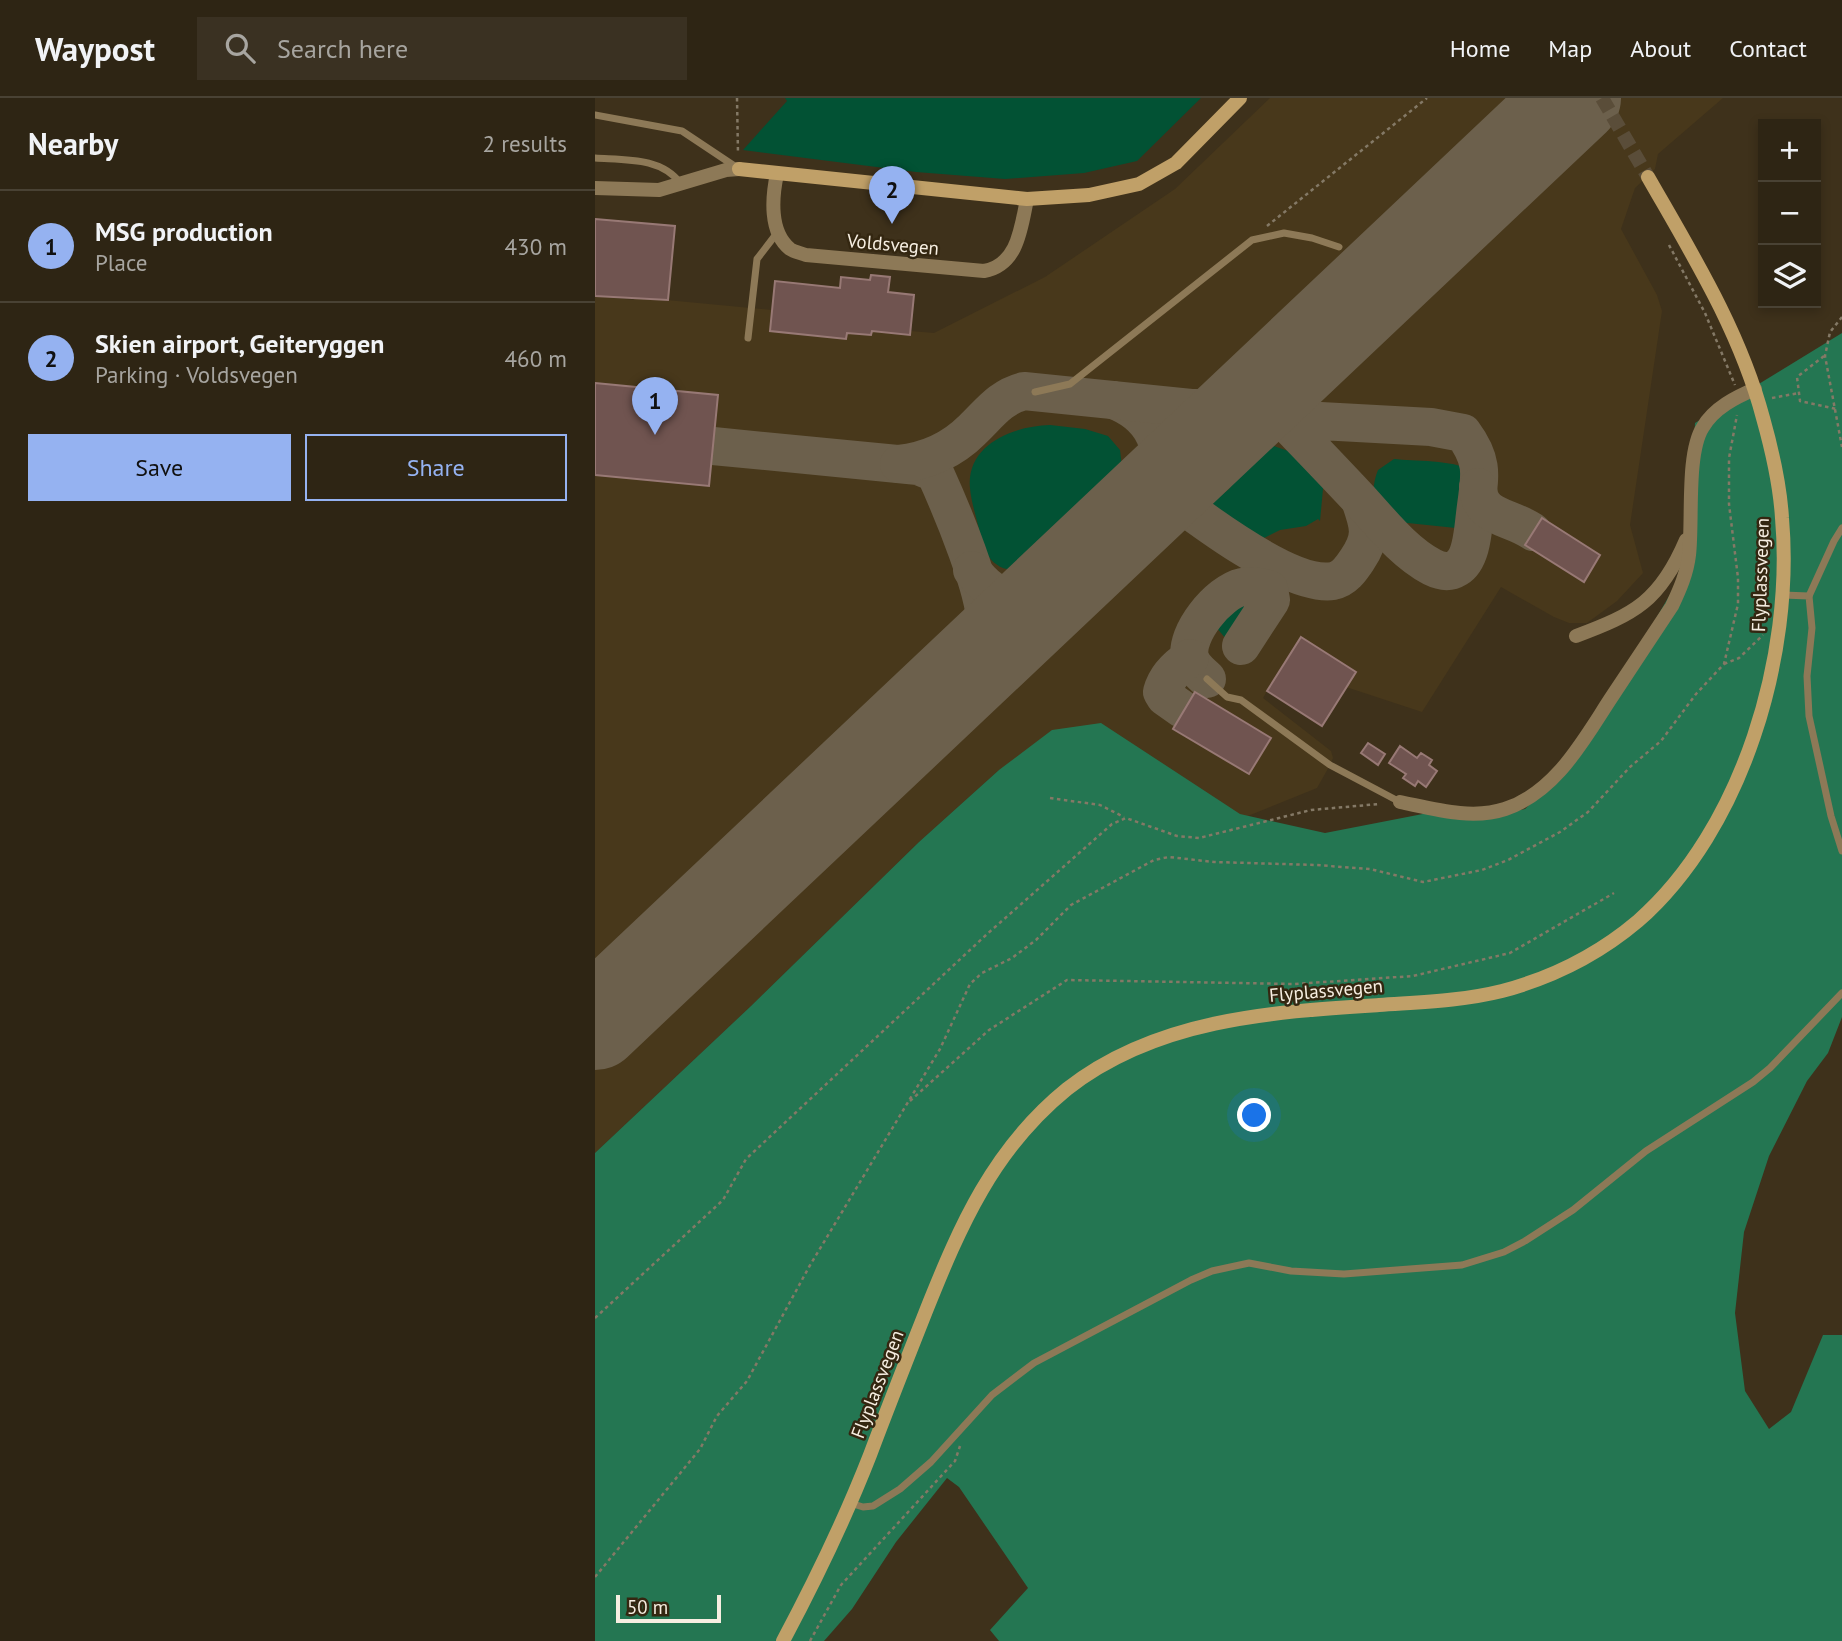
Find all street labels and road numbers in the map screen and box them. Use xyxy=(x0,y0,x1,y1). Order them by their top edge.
street label: Voldsvegen xyxy=(845,228,940,260)
street label: Flyplassvegen xyxy=(1746,518,1774,632)
street label: Flyplassvegen xyxy=(1268,973,1384,1007)
street label: Flyplassvegen xyxy=(845,1326,909,1442)

